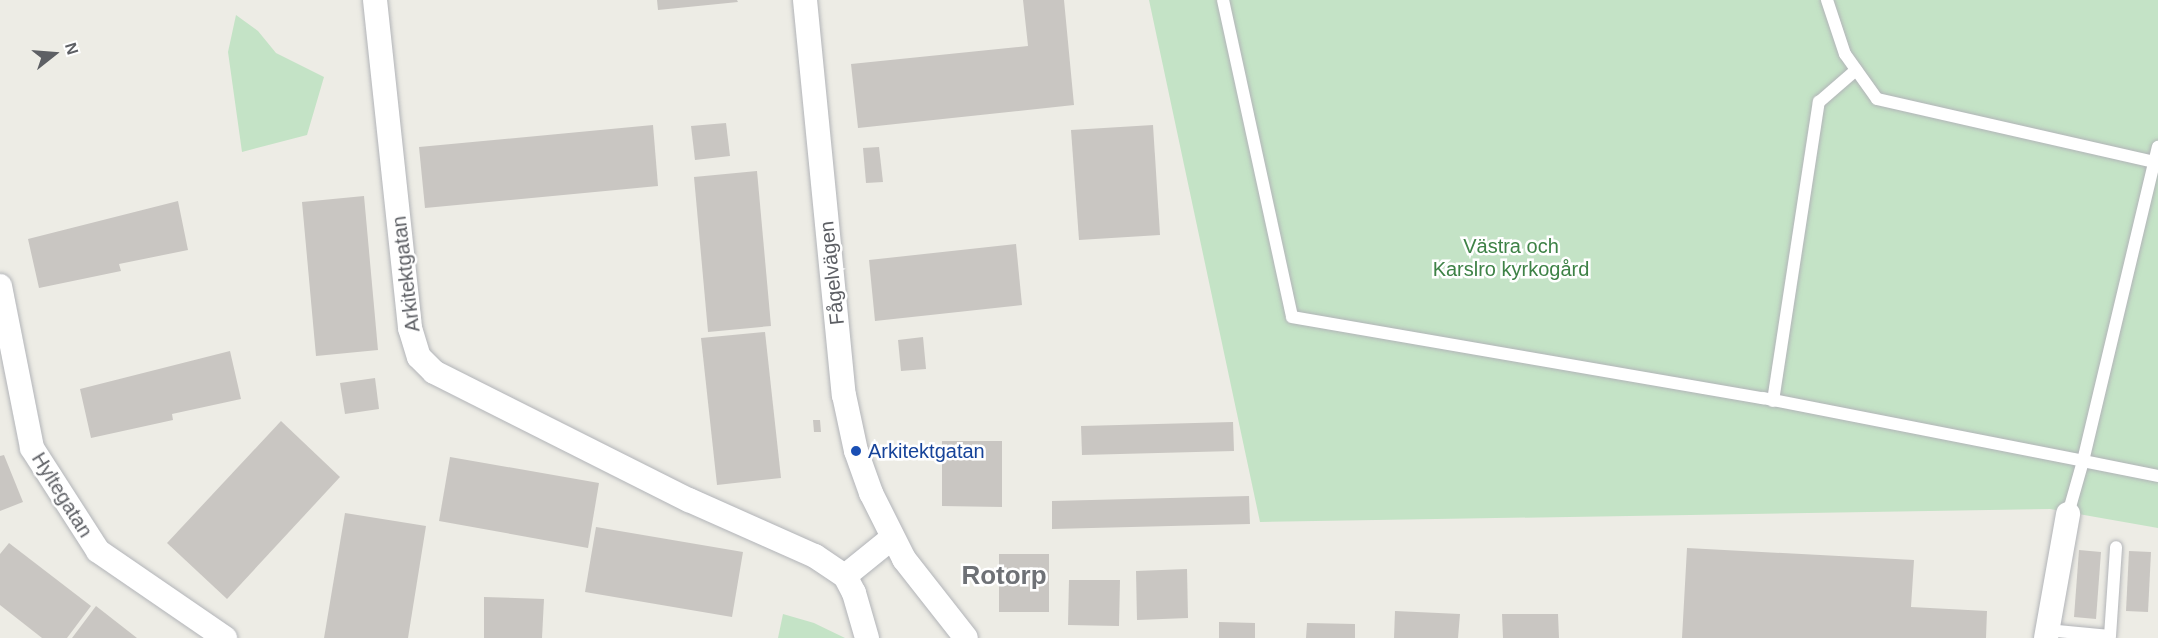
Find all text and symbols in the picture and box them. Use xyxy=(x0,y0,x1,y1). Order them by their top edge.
north arrow xyxy=(24,24,84,84)
text: N xyxy=(62,41,82,57)
street label: Arkitektgatan xyxy=(387,215,425,333)
street label: Fågelvägen xyxy=(815,220,849,326)
park label: Västra och Karslro kyrkogård xyxy=(1433,235,1589,282)
place label: Arkitektgatan xyxy=(868,439,985,463)
marker: Arkitektgatan xyxy=(849,444,863,458)
street label: Hyltegatan xyxy=(26,448,98,542)
district label: Rotorp xyxy=(961,560,1047,592)

